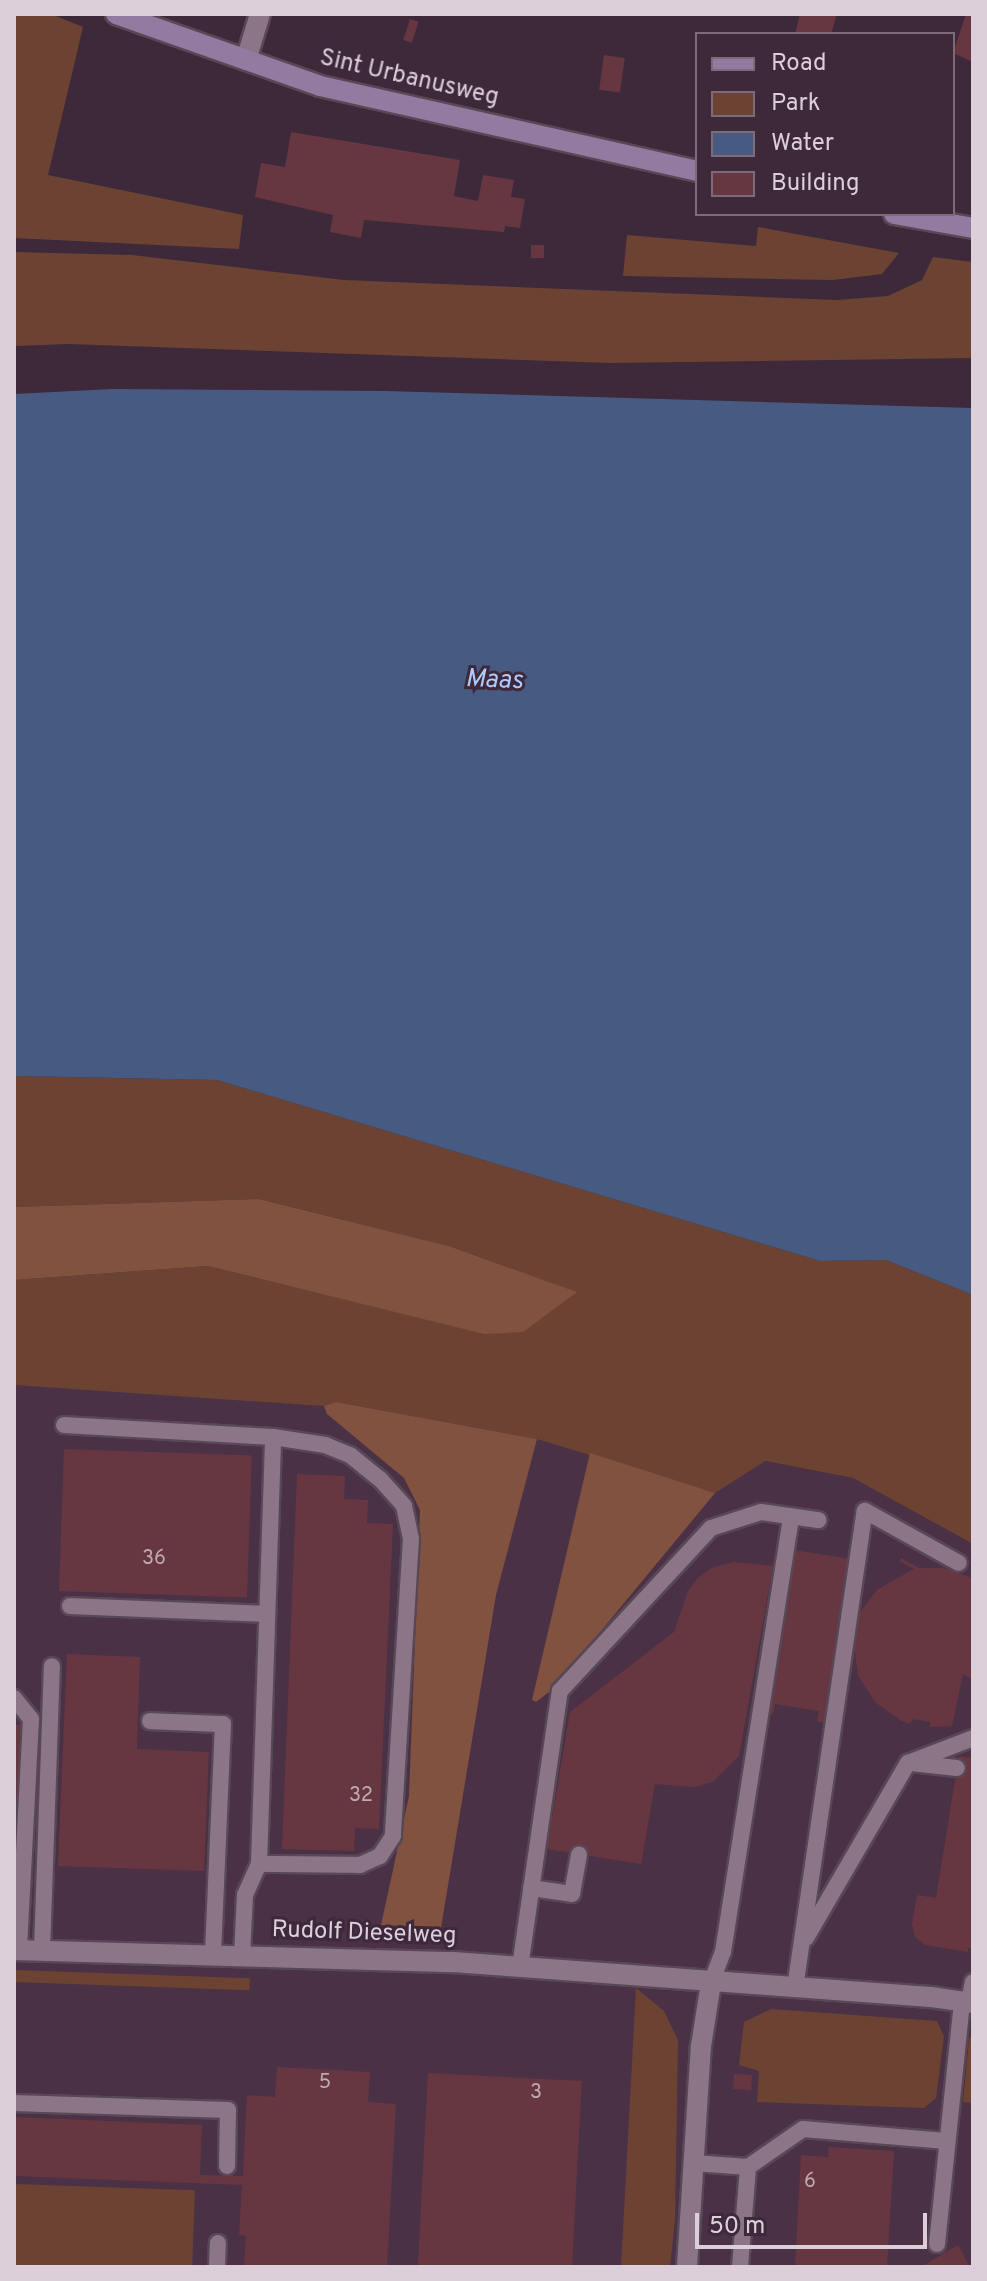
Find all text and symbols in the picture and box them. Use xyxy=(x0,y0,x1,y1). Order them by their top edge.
legend xyxy=(695,32,955,216)
street label: Sint Urbanusweg xyxy=(317,44,501,114)
text: Road xyxy=(771,49,827,79)
text: Park xyxy=(771,89,821,119)
text: Water xyxy=(771,129,834,159)
text: Building xyxy=(771,169,860,199)
water label: Maas xyxy=(465,664,523,698)
house number: 36 xyxy=(142,1547,166,1571)
house number: 32 xyxy=(349,1784,373,1808)
street label: Rudolf Dieselweg xyxy=(271,1916,457,1952)
house number: 5 xyxy=(319,2071,331,2095)
house number: 3 xyxy=(530,2081,542,2105)
house number: 6 xyxy=(804,2170,816,2194)
scale bar xyxy=(699,2197,931,2247)
text: 50 m xyxy=(709,2212,765,2242)

